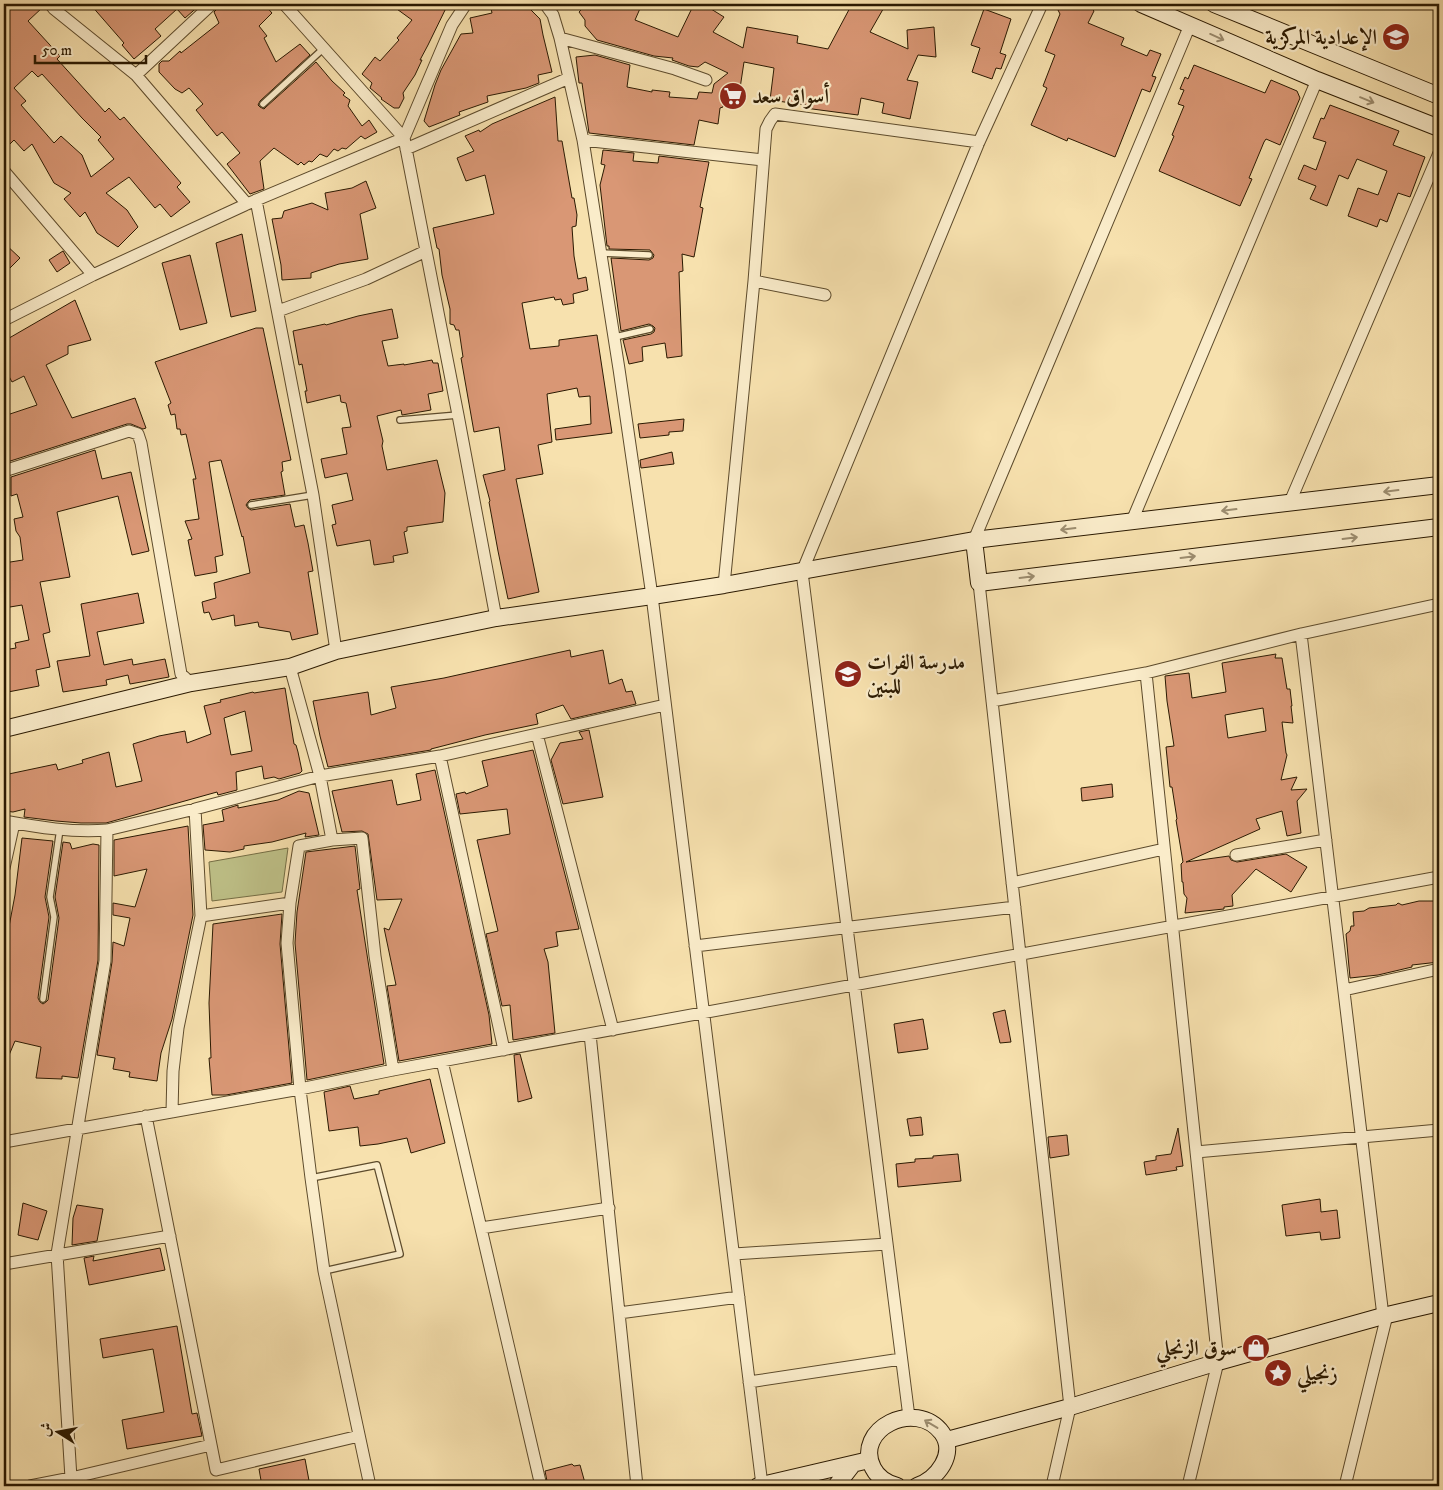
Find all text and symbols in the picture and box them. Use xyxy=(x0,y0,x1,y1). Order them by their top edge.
school or university icon: الإعدادية المركزية xyxy=(1381,22,1411,52)
place label: الإعدادية المركزية xyxy=(1265,25,1377,52)
scale bar xyxy=(35,32,146,64)
one-way arrow xyxy=(1209,33,1224,42)
text: 50 m xyxy=(42,41,72,60)
supermarket icon: أسواق سعد xyxy=(718,81,748,111)
place label: أسواق سعد xyxy=(752,82,829,110)
one-way arrow xyxy=(1360,96,1375,105)
one-way arrow xyxy=(1383,486,1399,496)
one-way arrow xyxy=(1222,505,1238,515)
one-way arrow xyxy=(1060,524,1076,534)
one-way arrow xyxy=(1341,533,1357,543)
one-way arrow xyxy=(1180,552,1196,562)
one-way arrow xyxy=(1019,572,1035,582)
place label: مدرسة الفرات للبنين xyxy=(867,650,965,700)
school or university icon: مدرسة الفرات للبنين xyxy=(833,659,863,689)
shop icon: سوق الزنجلي xyxy=(1241,1333,1271,1363)
place label: سوق الزنجلي xyxy=(1155,1336,1237,1368)
place icon: زنجيلي xyxy=(1263,1358,1293,1388)
place label: زنجيلي xyxy=(1296,1361,1338,1393)
north arrow xyxy=(32,1408,82,1458)
one-way arrow xyxy=(924,1419,938,1429)
text: ش xyxy=(36,1421,56,1438)

